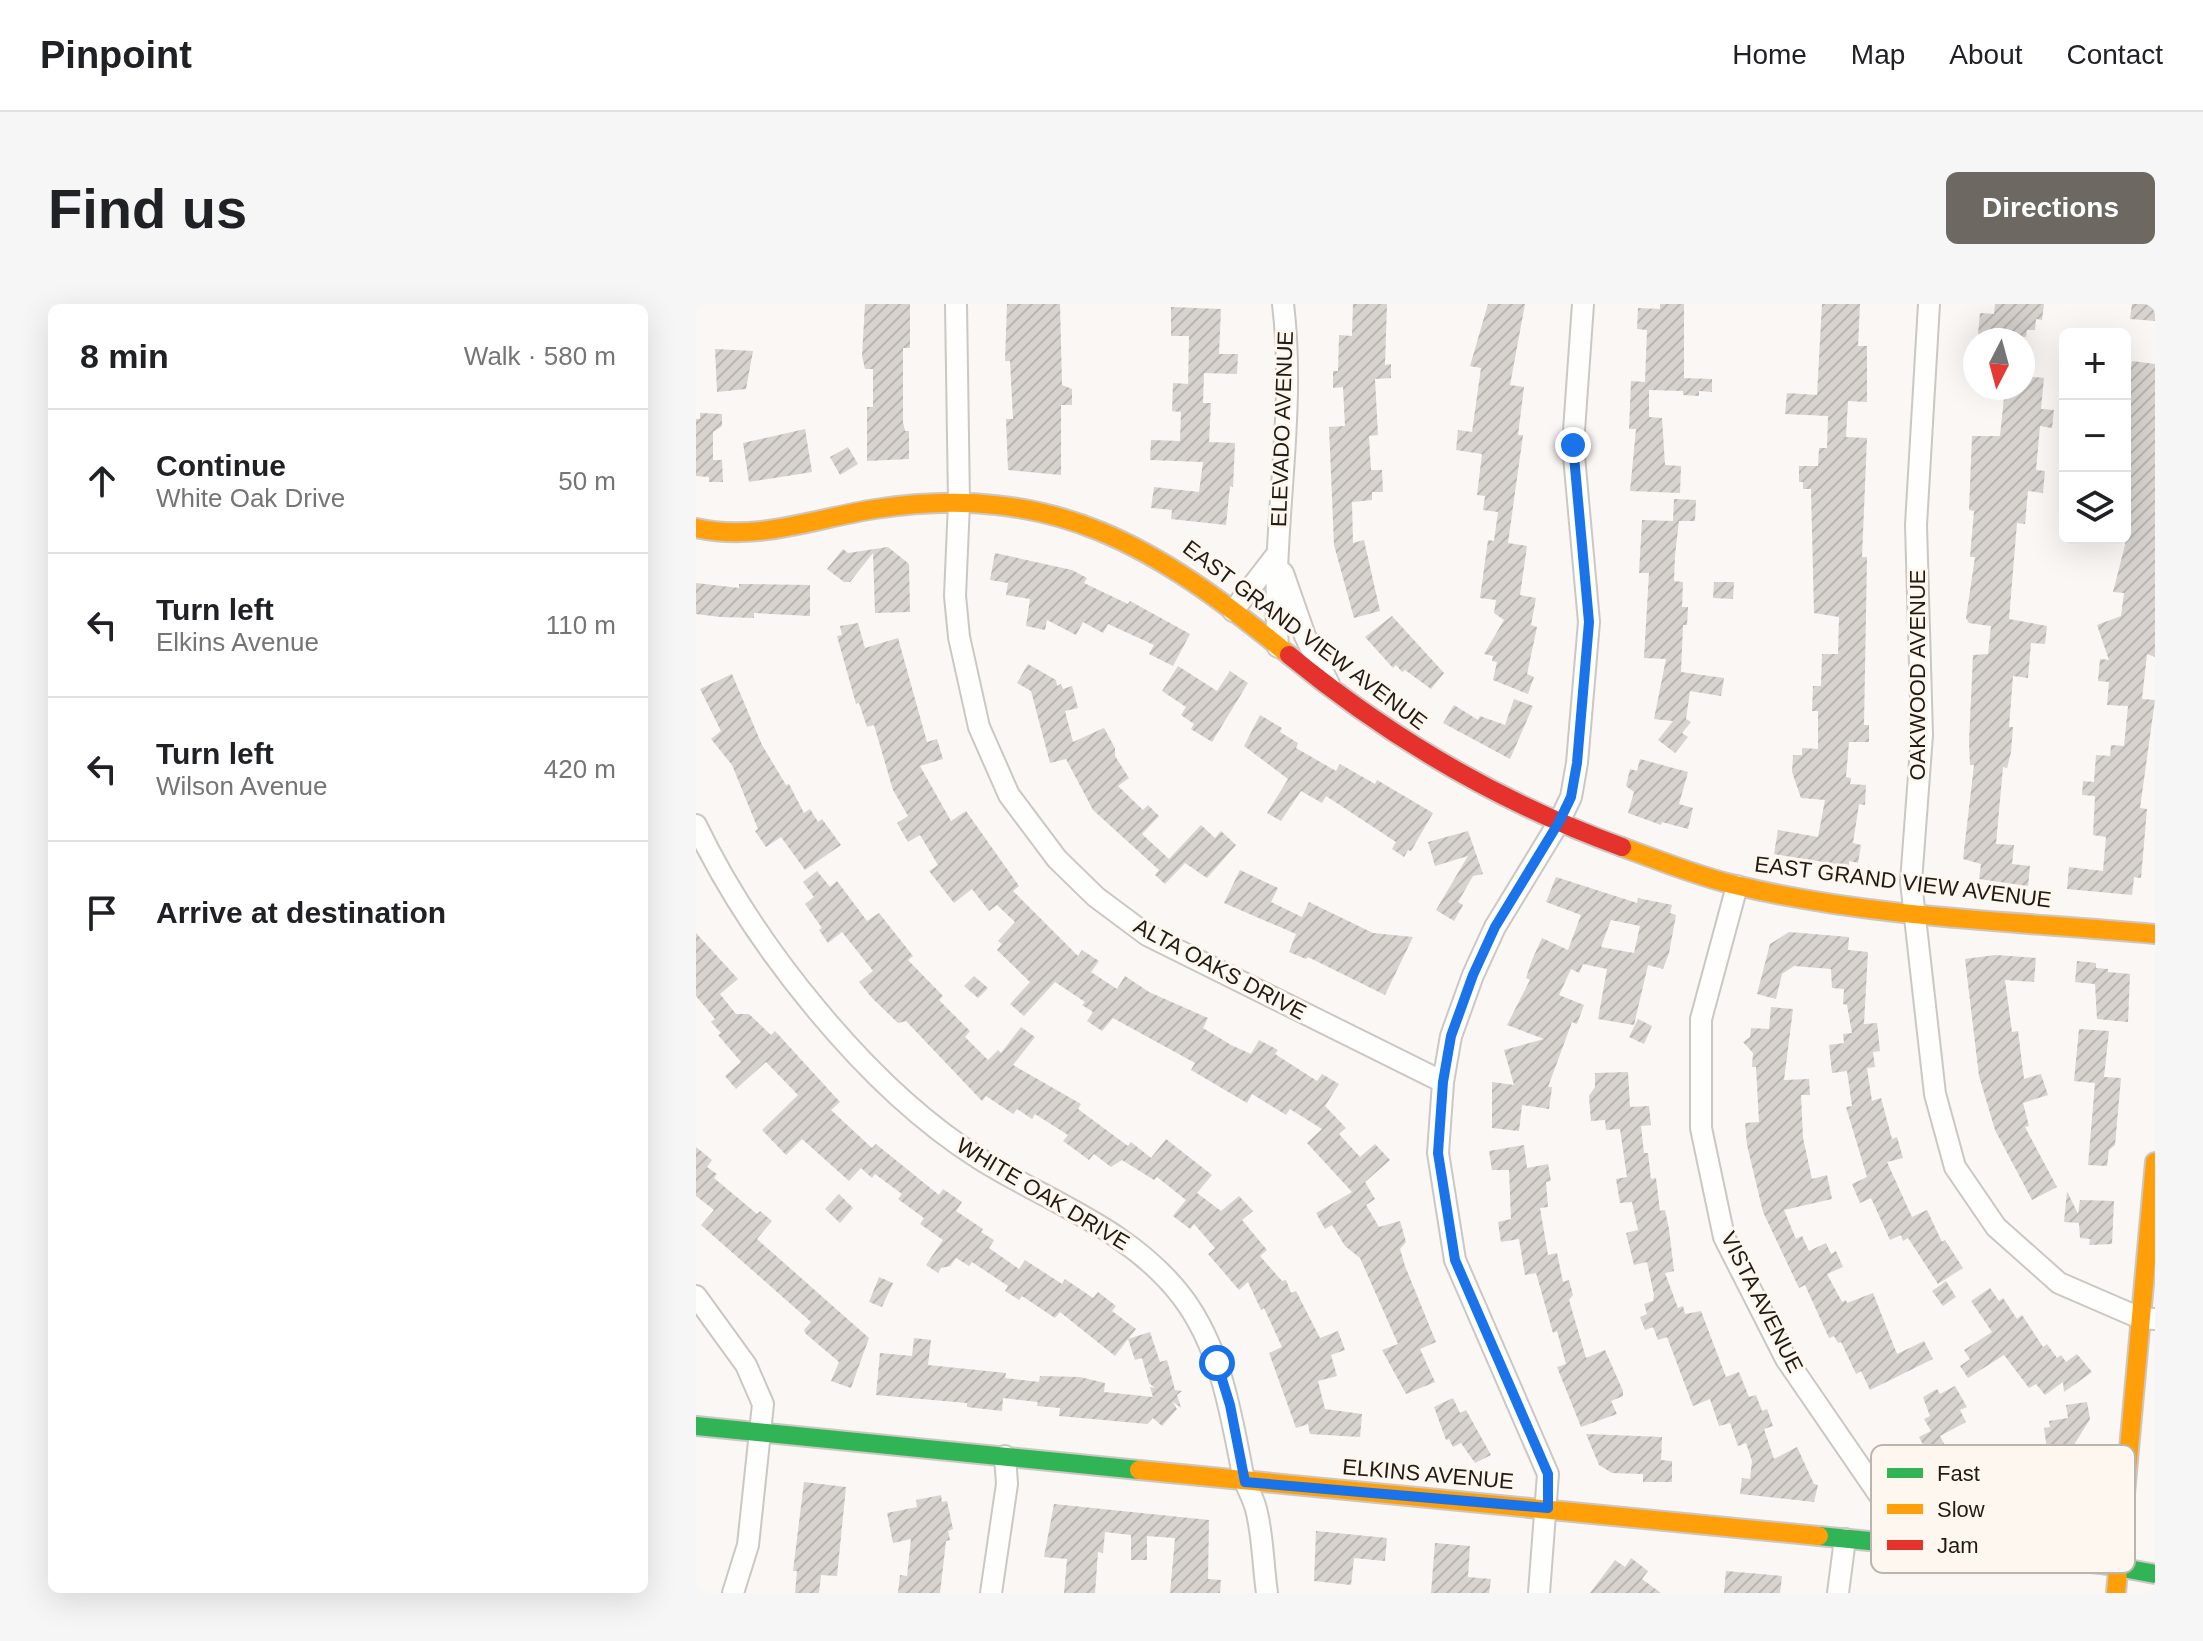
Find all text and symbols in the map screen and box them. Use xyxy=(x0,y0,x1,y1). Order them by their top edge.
text: Pinpoint xyxy=(40,34,192,76)
text: Home xyxy=(1732,39,1807,70)
text: Map xyxy=(1851,39,1905,70)
text: About xyxy=(1949,39,2023,70)
text: Contact xyxy=(2067,39,2163,70)
button: Directions xyxy=(1946,172,2155,244)
text: Find us xyxy=(48,177,247,240)
north arrow xyxy=(1963,328,2035,400)
map controls xyxy=(2059,328,2131,544)
button: + xyxy=(2059,328,2131,400)
street label: ELEVADO AVENUE xyxy=(1266,331,1298,527)
text: 8 min xyxy=(80,337,169,375)
text: Walk · 580 m xyxy=(464,341,616,371)
button: − xyxy=(2059,400,2131,472)
route end xyxy=(1555,427,1591,463)
text: Continue xyxy=(156,449,286,482)
icon: ahead xyxy=(80,459,124,503)
text: 50 m xyxy=(558,466,616,496)
button: layers xyxy=(2059,472,2131,544)
text: White Oak Drive xyxy=(156,483,345,513)
street label: EAST GRAND VIEW AVENUE xyxy=(1178,535,1432,735)
street label: OAKWOOD AVENUE xyxy=(1905,569,1930,781)
text: Turn left xyxy=(156,593,274,626)
icon: left xyxy=(80,603,124,647)
text: 110 m xyxy=(546,610,616,640)
text: Elkins Avenue xyxy=(156,627,319,657)
text: Turn left xyxy=(156,737,274,770)
icon: left xyxy=(80,747,124,791)
text: 420 m xyxy=(544,754,616,784)
text: Wilson Avenue xyxy=(156,771,328,801)
street label: EAST GRAND VIEW AVENUE xyxy=(1753,851,2053,913)
icon: arrive xyxy=(80,891,124,935)
text: Arrive at destination xyxy=(156,896,446,929)
street label: ALTA OAKS DRIVE xyxy=(1130,913,1310,1025)
street label: WHITE OAK DRIVE xyxy=(952,1133,1134,1255)
street label: VISTA AVENUE xyxy=(1716,1228,1808,1376)
route start xyxy=(1199,1345,1235,1381)
legend xyxy=(1871,1445,2135,1573)
street label: ELKINS AVENUE xyxy=(1341,1454,1515,1494)
text: Fast xyxy=(1937,1461,1980,1486)
text: Slow xyxy=(1937,1497,1985,1522)
text: Jam xyxy=(1937,1533,1979,1558)

